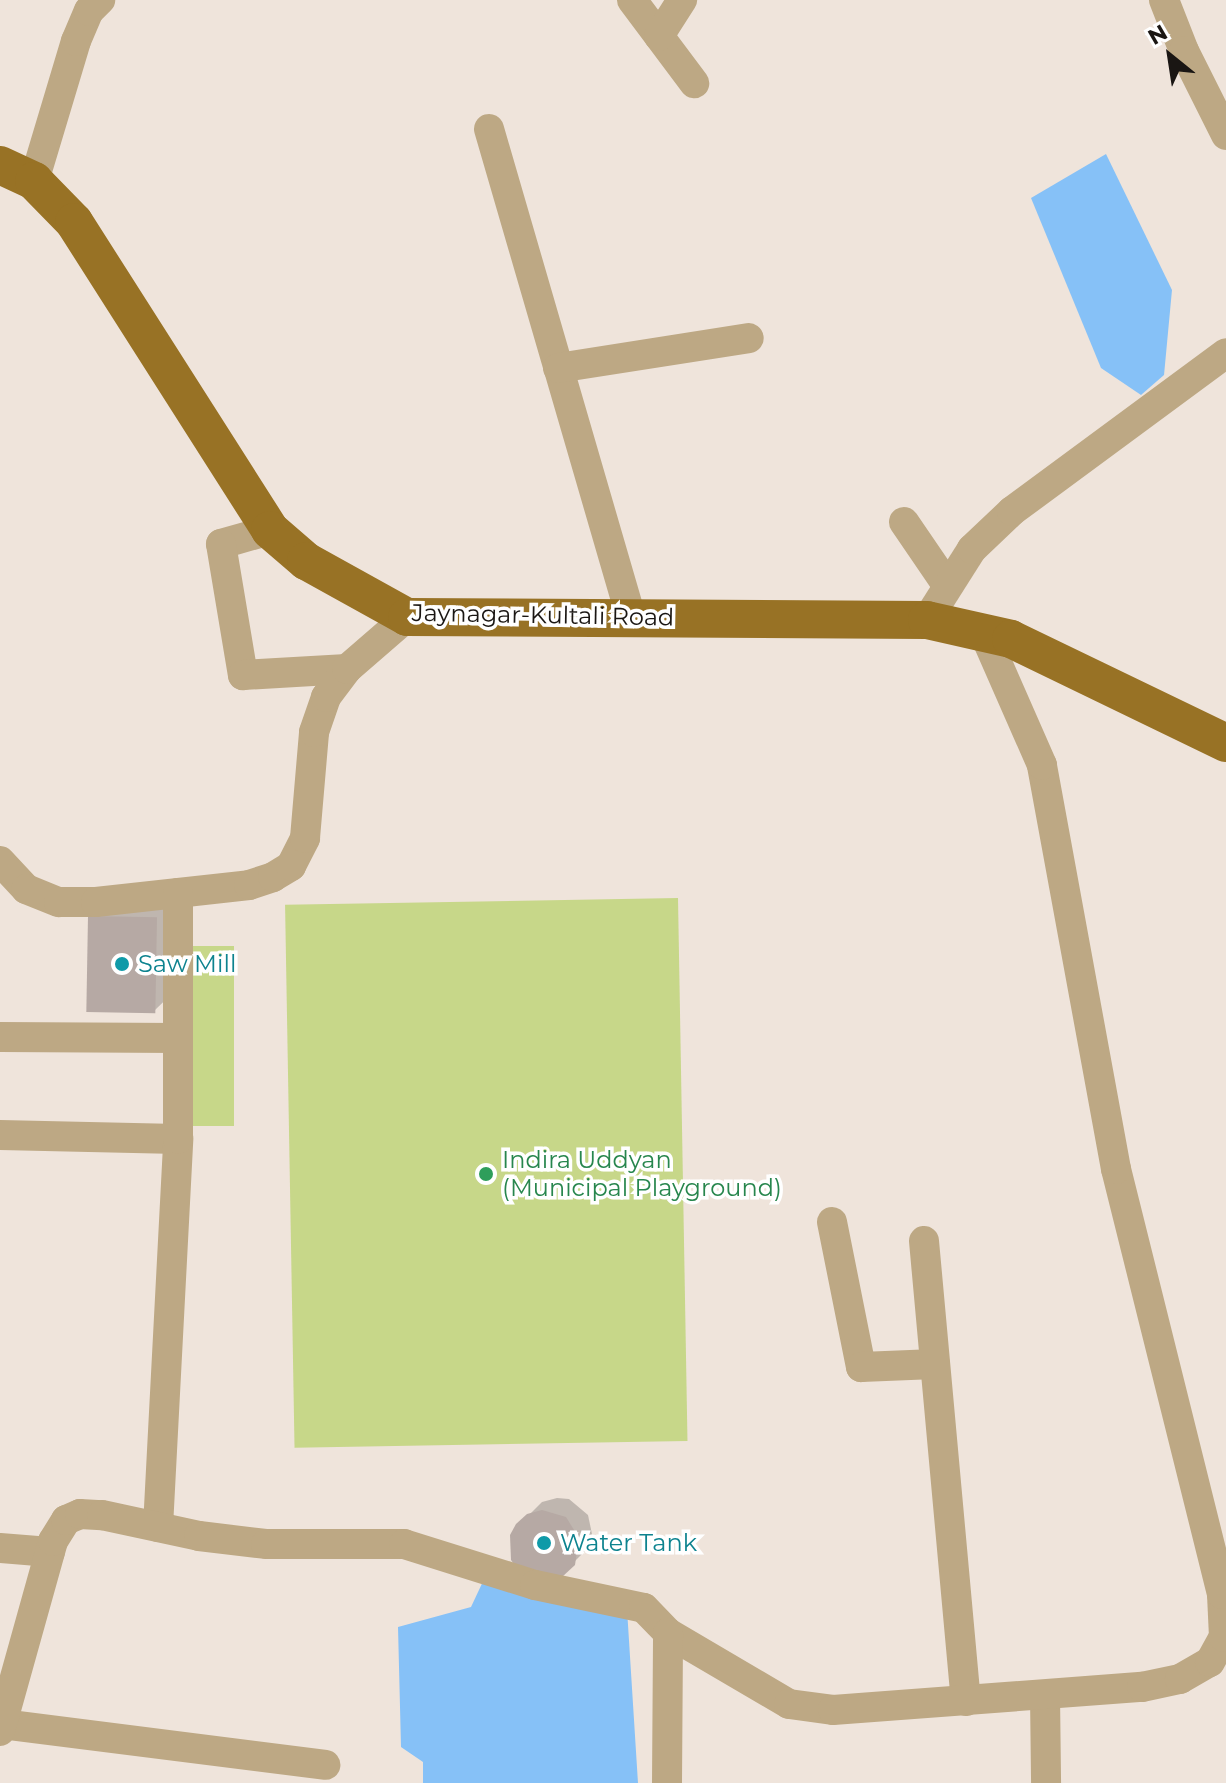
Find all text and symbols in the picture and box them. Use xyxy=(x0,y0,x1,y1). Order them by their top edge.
north arrow xyxy=(1130,16,1210,96)
text: N xyxy=(1143,19,1172,51)
street label: Jaynagar-Kultali Road xyxy=(411,598,675,632)
place label: Saw Mill xyxy=(138,950,236,978)
marker: Saw Mill xyxy=(113,955,131,973)
place label: Indira Uddyan (Municipal Playground) xyxy=(502,1146,782,1202)
marker: Indira Uddyan (Municipal Playground) xyxy=(477,1165,495,1183)
place label: Water Tank xyxy=(560,1529,697,1557)
marker: Water Tank xyxy=(535,1534,553,1552)

